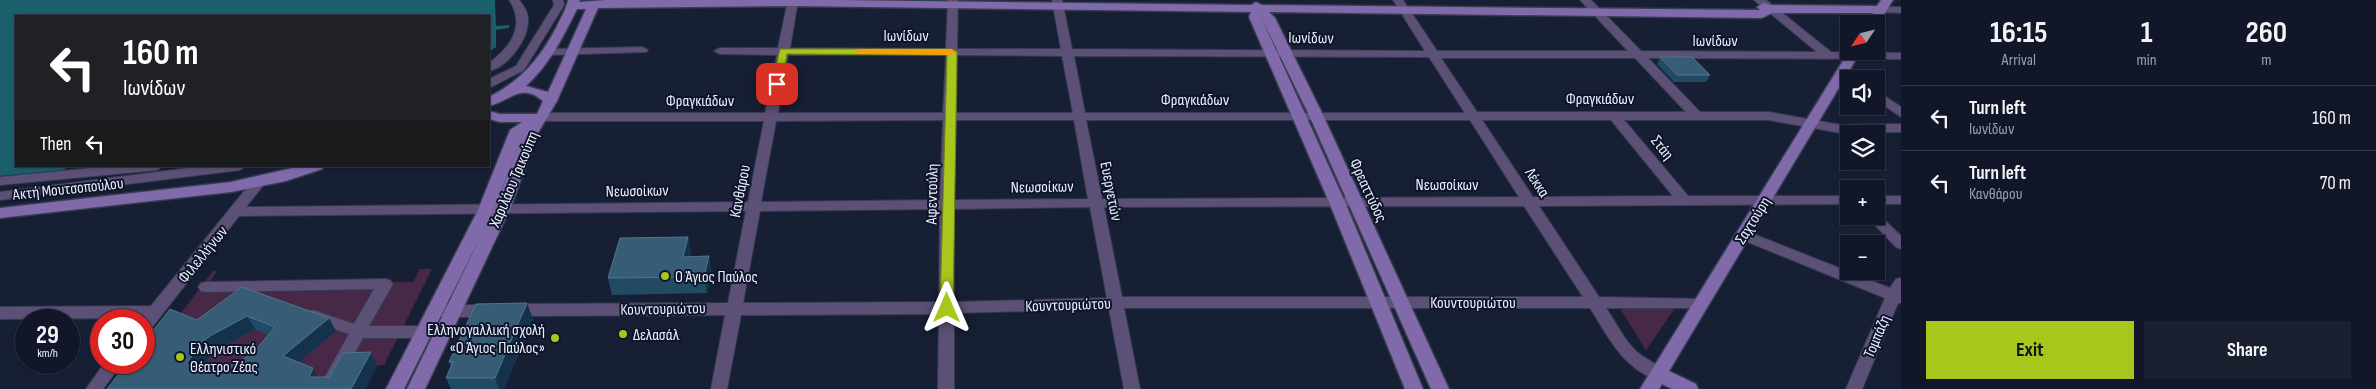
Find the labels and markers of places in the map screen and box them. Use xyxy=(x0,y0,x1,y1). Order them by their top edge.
pin xyxy=(756,63,798,105)
place label: Ο Άγιος Παύλος xyxy=(675,268,758,287)
marker: Ο Άγιος Παύλος xyxy=(659,270,671,282)
place label: Ελληνογαλλική σχολή «Ο Άγιος Παύλος» xyxy=(427,321,545,358)
place label: Δελασάλ xyxy=(633,326,680,345)
marker: Δελασάλ xyxy=(617,328,629,340)
marker: Ελληνογαλλική σχολή «Ο Άγιος Παύλος» xyxy=(549,332,561,344)
place label: Ελληνιστικό Θέατρο Ζέας xyxy=(190,340,258,377)
marker: Ελληνιστικό Θέατρο Ζέας xyxy=(174,351,186,363)

